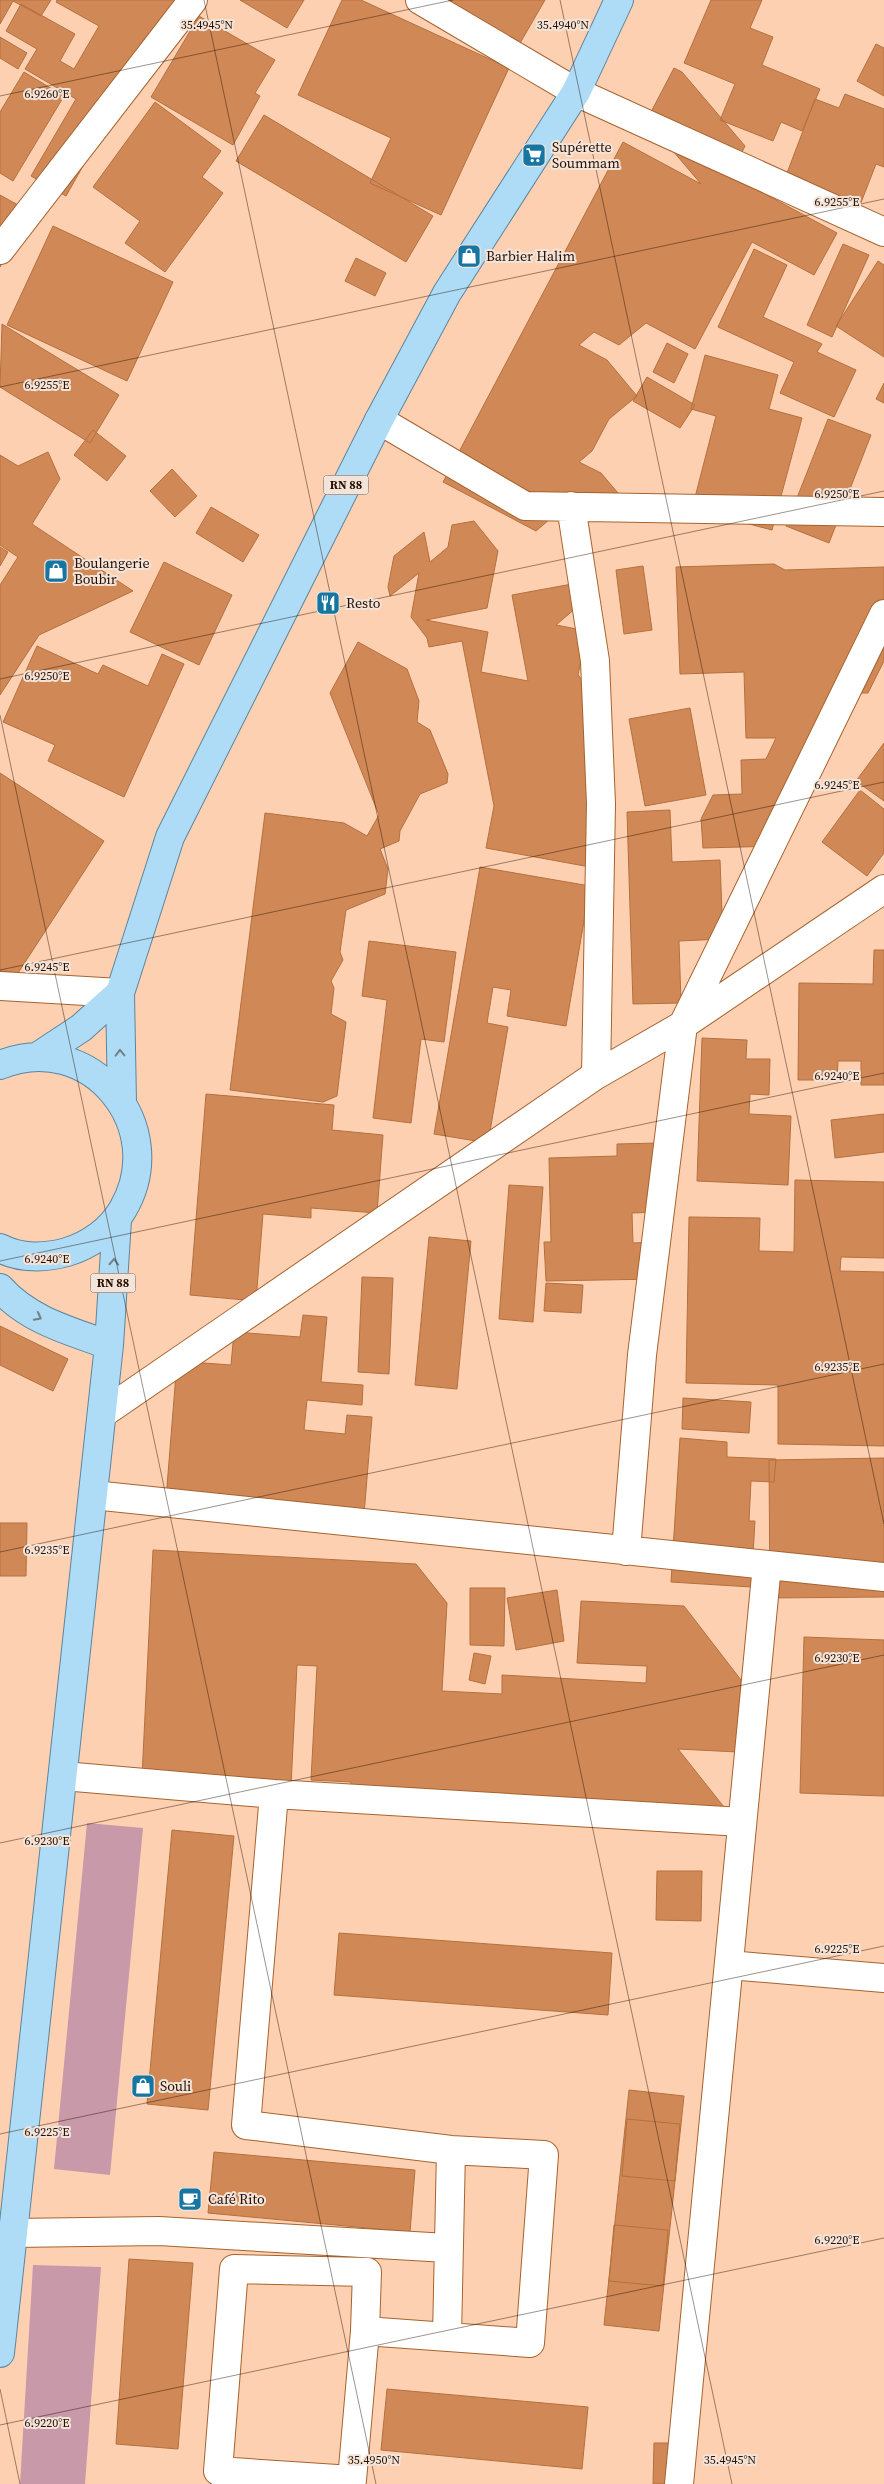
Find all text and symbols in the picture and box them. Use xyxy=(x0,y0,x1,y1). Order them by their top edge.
text: 35.4945°N xyxy=(181,17,233,33)
text: 35.4940°N xyxy=(537,17,589,33)
text: 6.9260°E xyxy=(25,86,69,102)
place label: Supérette Soummam xyxy=(552,137,620,173)
supermarket icon: Supérette Soummam xyxy=(521,142,547,168)
text: 6.9255°E xyxy=(815,194,859,210)
shop icon: Barbier Halim xyxy=(456,243,482,269)
place label: Barbier Halim xyxy=(486,246,575,266)
text: 6.9255°E xyxy=(25,377,69,393)
road number: RN 88 xyxy=(324,476,368,494)
text: 6.9250°E xyxy=(815,486,859,502)
place label: Boulangerie Boubir xyxy=(74,553,150,589)
shop icon: Boulangerie Boubir xyxy=(43,558,69,584)
restaurant icon: Resto xyxy=(315,590,341,616)
place label: Resto xyxy=(346,593,381,613)
text: 6.9250°E xyxy=(25,668,69,684)
text: 6.9245°E xyxy=(815,777,859,793)
text: 6.9245°E xyxy=(25,959,69,975)
one-way arrow xyxy=(115,1049,125,1057)
text: 6.9240°E xyxy=(815,1068,859,1084)
text: 6.9240°E xyxy=(25,1251,69,1267)
one-way arrow xyxy=(109,1257,120,1265)
road number: RN 88 xyxy=(90,1274,136,1292)
one-way arrow xyxy=(33,1311,42,1321)
text: 6.9235°E xyxy=(815,1359,859,1375)
text: 6.9235°E xyxy=(25,1542,69,1558)
text: 6.9230°E xyxy=(815,1650,859,1666)
text: 6.9230°E xyxy=(25,1833,69,1849)
text: 6.9225°E xyxy=(815,1941,859,1957)
shop icon: Souli xyxy=(130,2073,156,2099)
place label: Souli xyxy=(160,2076,191,2096)
text: 6.9225°E xyxy=(25,2124,69,2140)
cafe icon: Café Rito xyxy=(177,2186,203,2212)
place label: Café Rito xyxy=(208,2189,265,2209)
text: 6.9220°E xyxy=(815,2232,859,2248)
text: 6.9220°E xyxy=(25,2415,69,2431)
text: 35.4950°N xyxy=(348,2452,400,2468)
text: 35.4945°N xyxy=(704,2452,756,2468)

